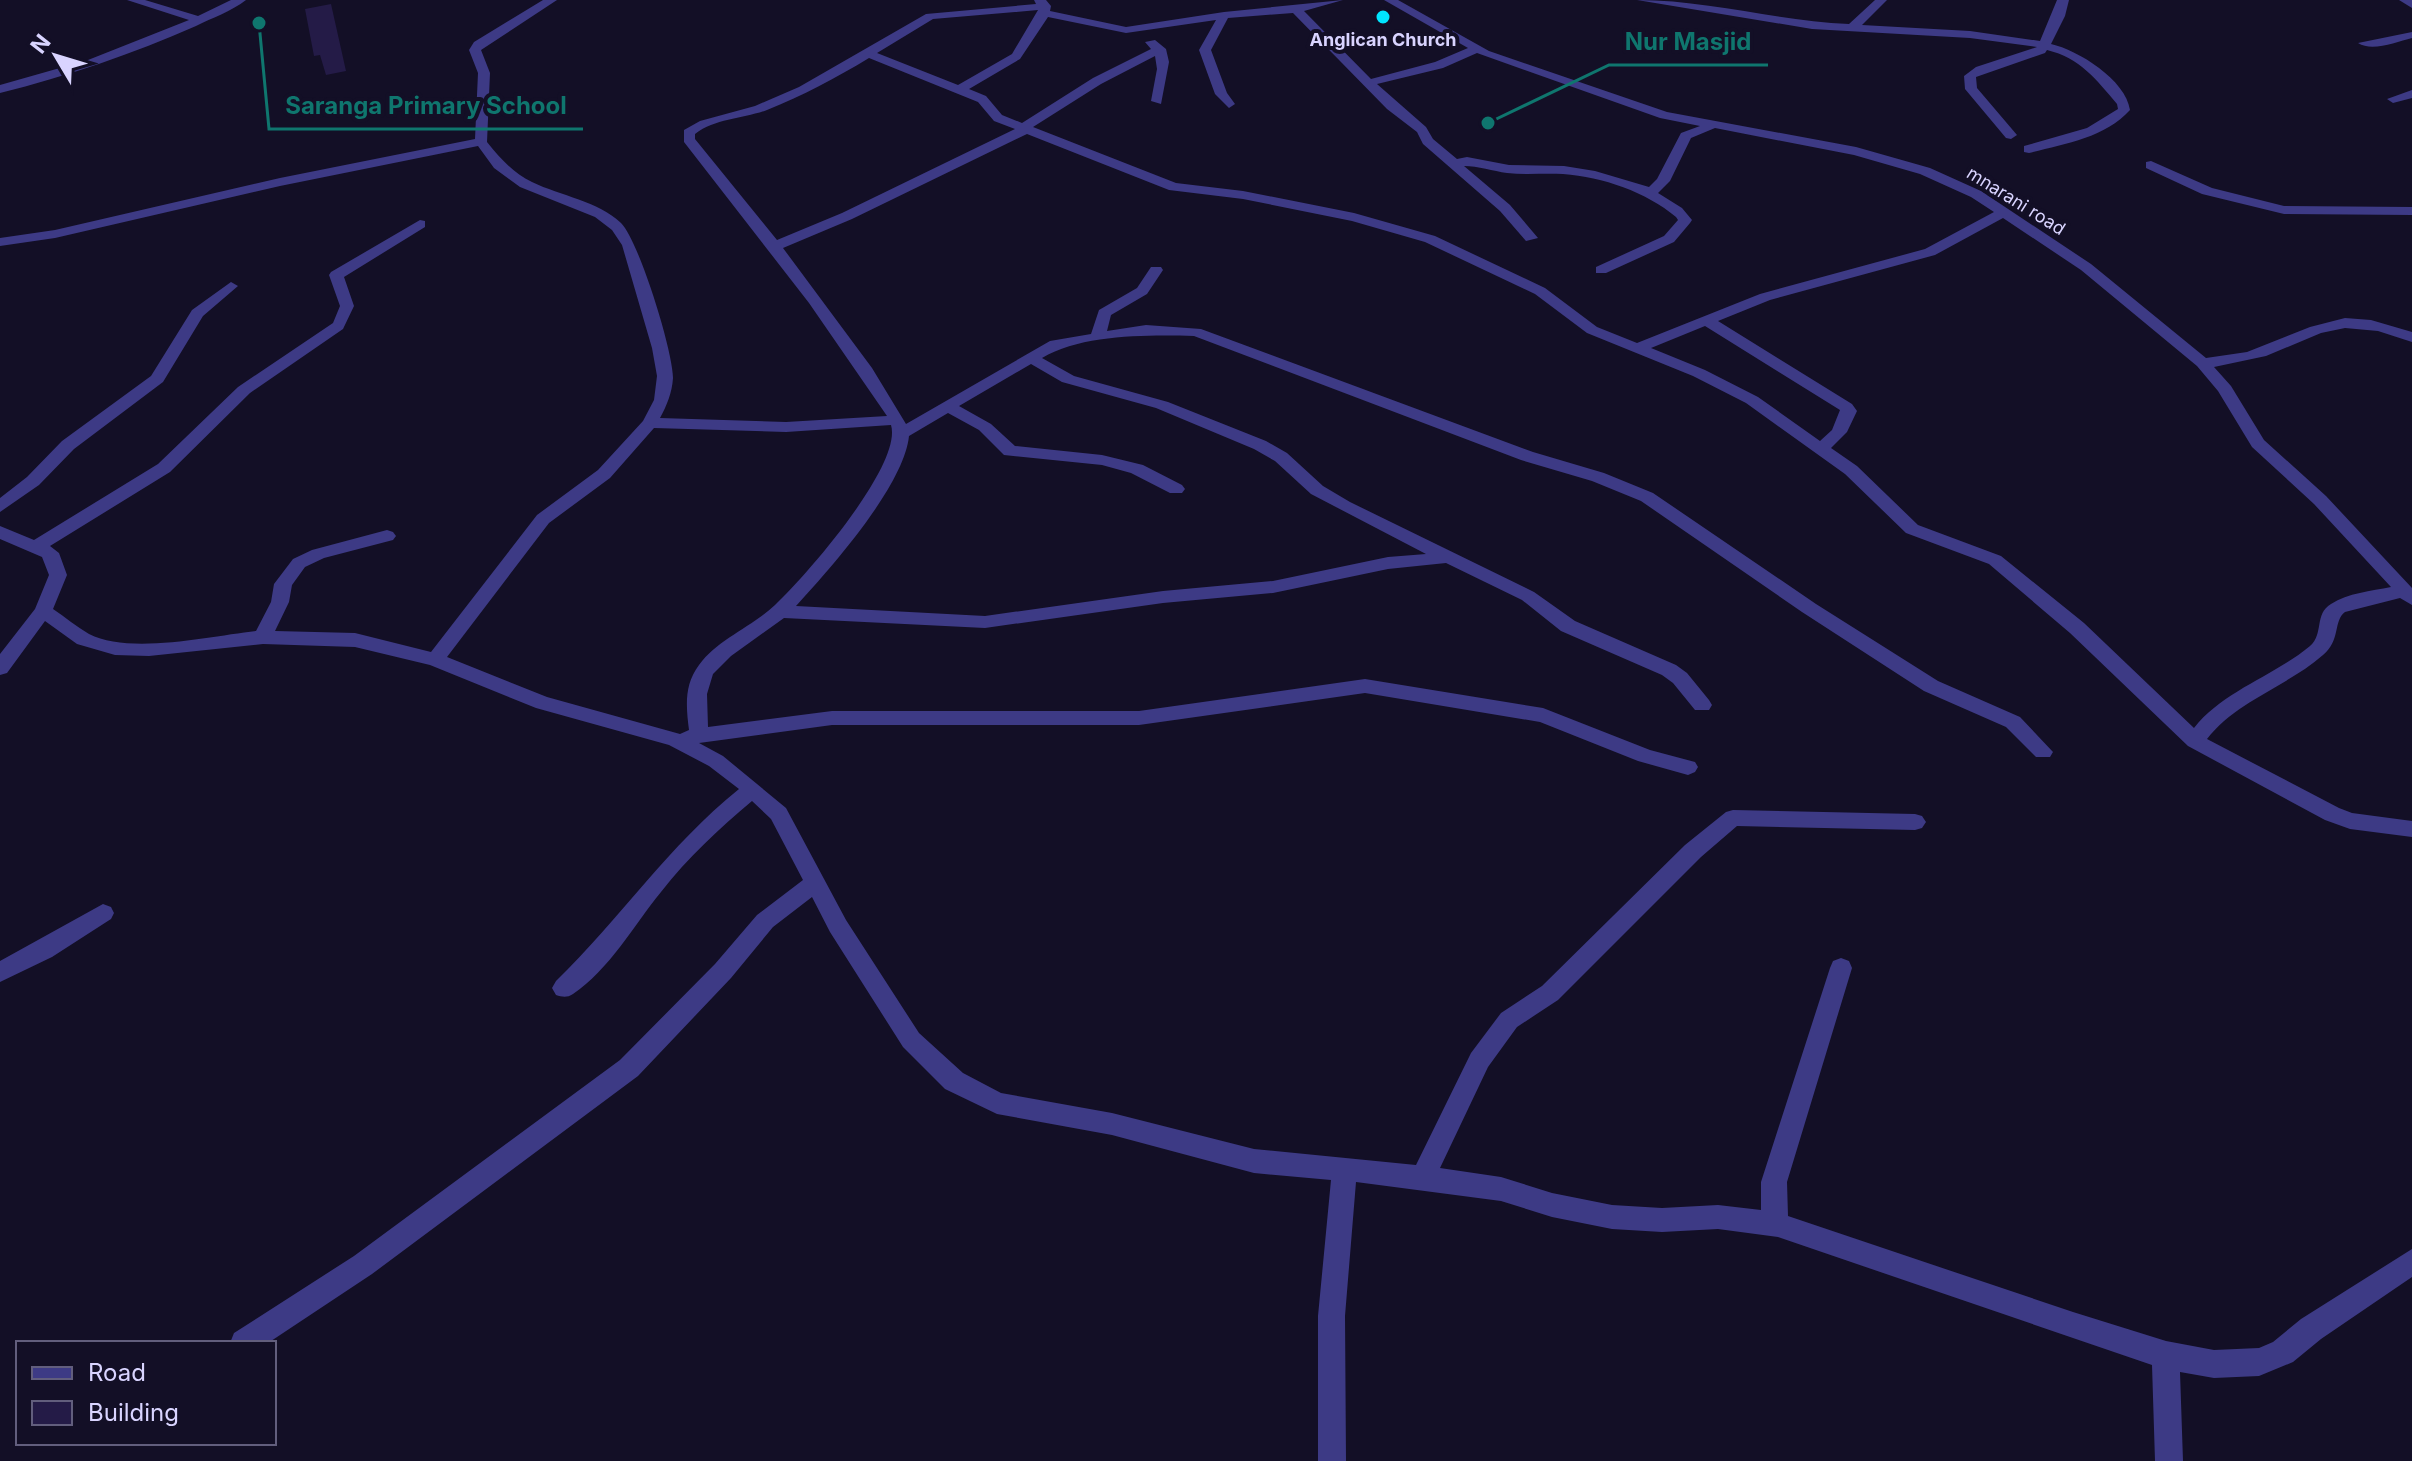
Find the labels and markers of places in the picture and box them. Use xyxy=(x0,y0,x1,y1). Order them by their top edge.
marker: Anglican Church xyxy=(1374,8,1392,26)
callout: Nur Masjid xyxy=(1609,17,1768,65)
place label: Anglican Church xyxy=(1310,29,1456,50)
callout: Saranga Primary School xyxy=(269,81,583,129)

